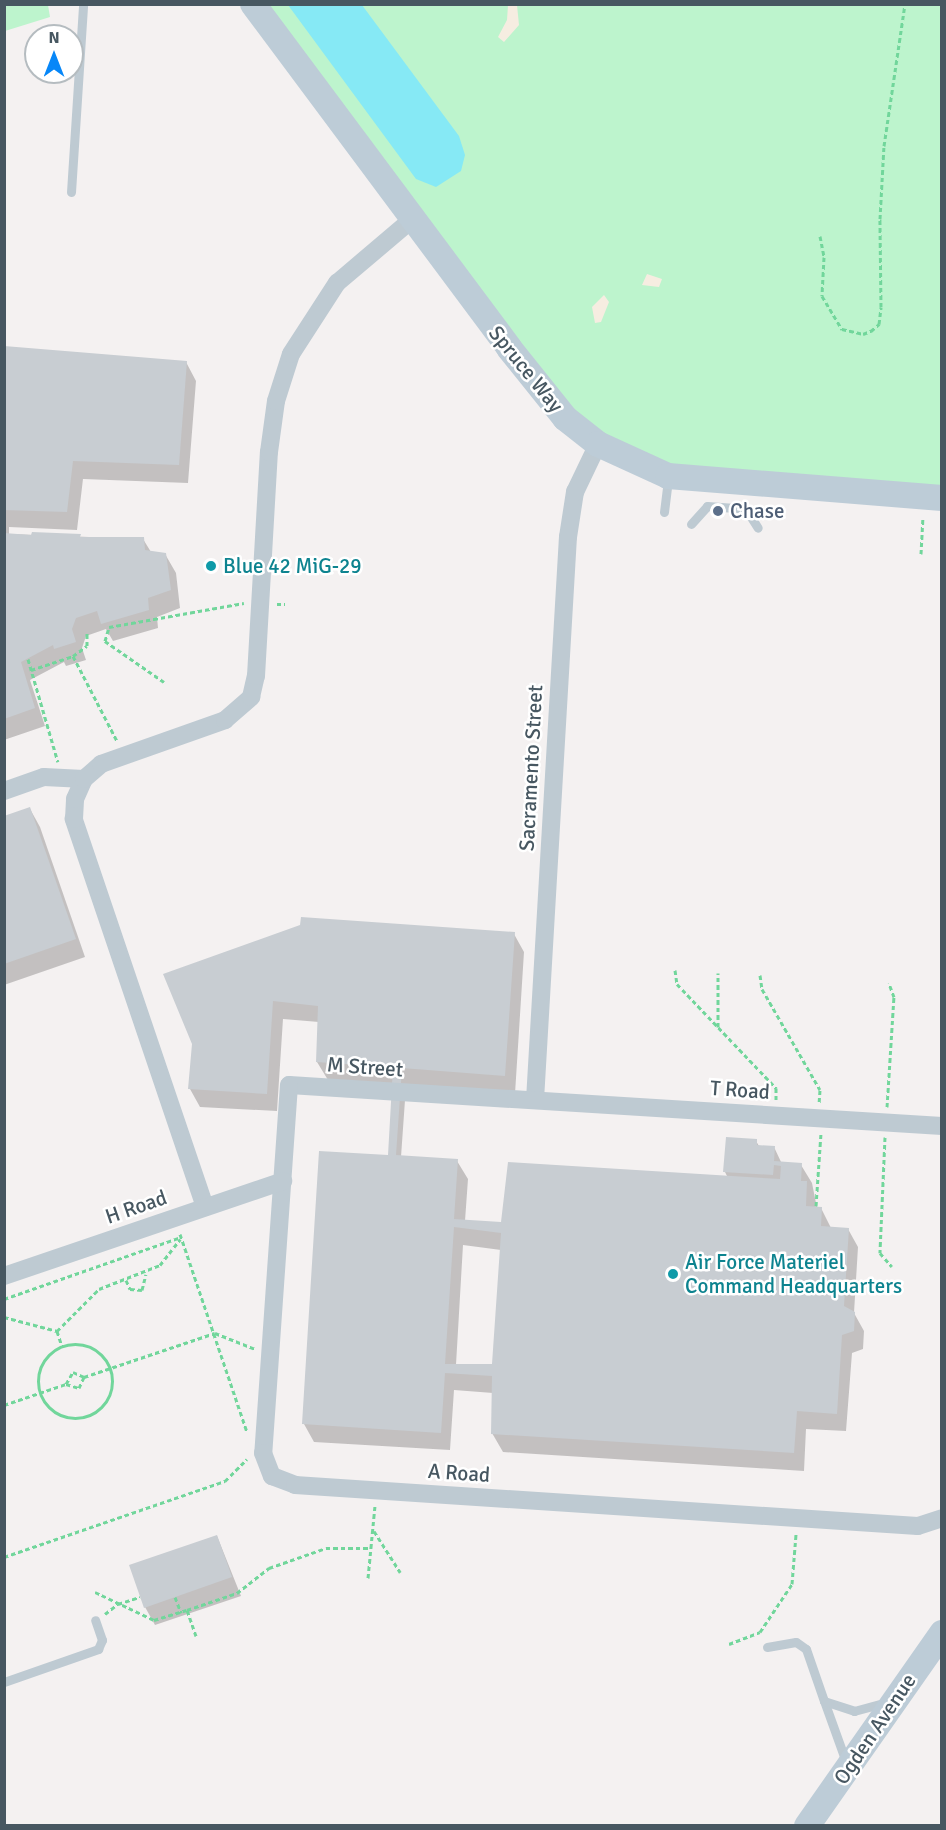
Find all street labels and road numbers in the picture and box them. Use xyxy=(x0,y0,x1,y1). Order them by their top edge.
street label: Spruce Way xyxy=(483,321,569,417)
street label: Sacramento Street xyxy=(514,684,548,852)
street label: M Street xyxy=(326,1052,404,1082)
street label: T Road xyxy=(709,1075,771,1105)
street label: H Road xyxy=(102,1185,170,1229)
street label: A Road xyxy=(427,1458,491,1488)
street label: Ogden Avenue xyxy=(829,1669,921,1789)

